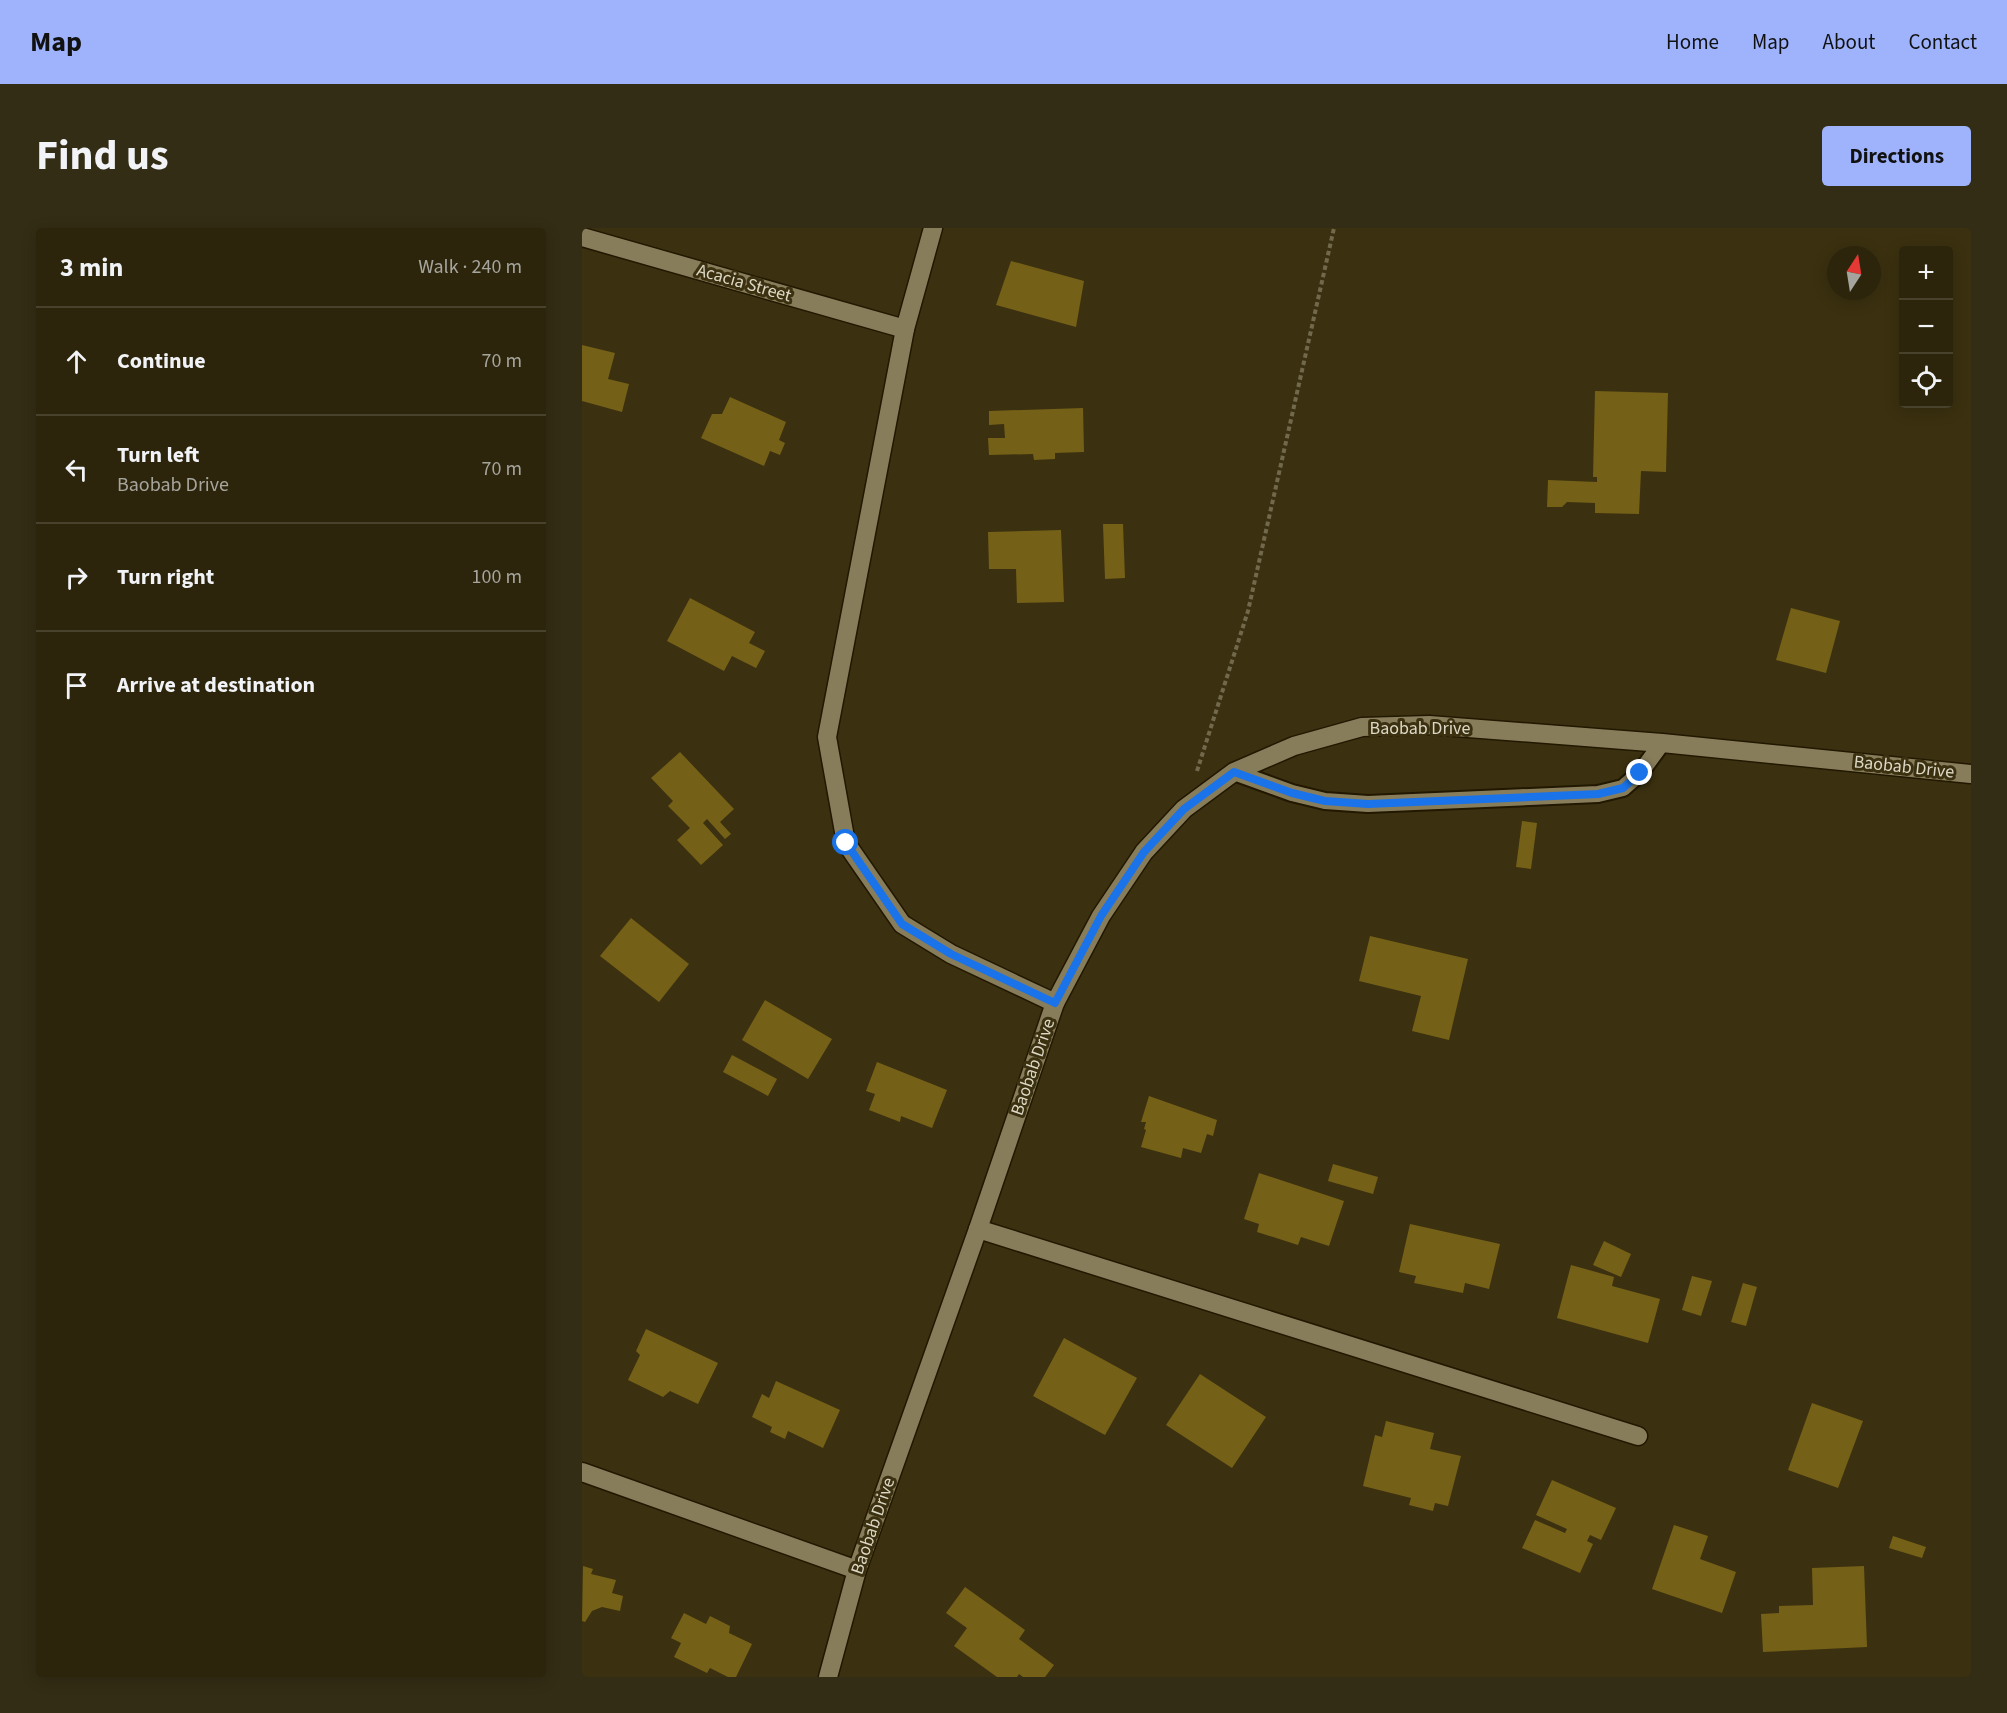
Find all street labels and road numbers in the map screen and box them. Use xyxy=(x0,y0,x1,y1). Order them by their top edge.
street label: Acacia Street xyxy=(694,258,794,308)
street label: Baobab Drive xyxy=(1370,716,1470,741)
street label: Baobab Drive xyxy=(1853,749,1955,785)
street label: Baobab Drive xyxy=(1005,1015,1061,1119)
street label: Baobab Drive xyxy=(845,1474,901,1578)

